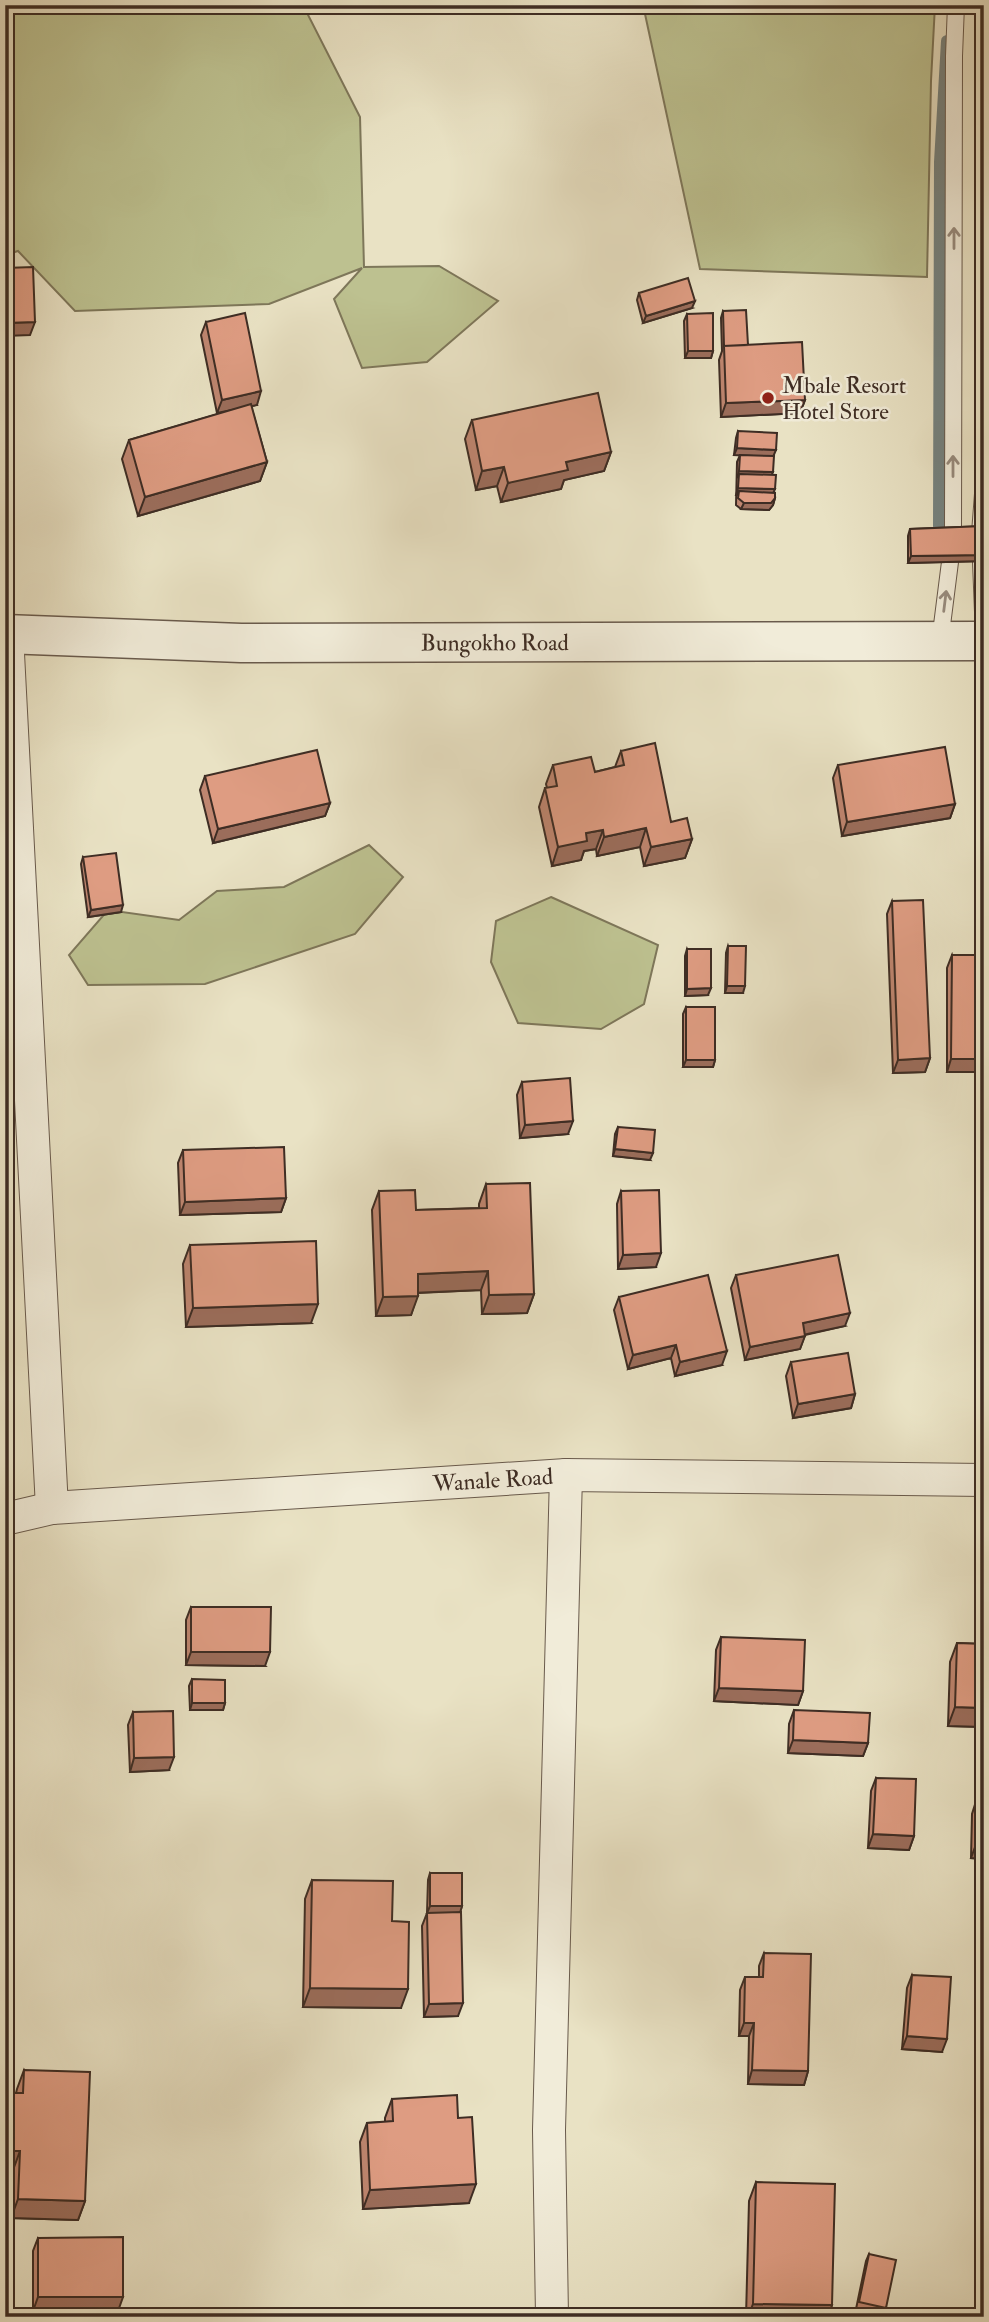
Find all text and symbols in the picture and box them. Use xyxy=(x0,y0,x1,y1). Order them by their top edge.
one-way arrow xyxy=(947,227,961,250)
place label: Mbale Resort Hotel Store xyxy=(782,371,906,426)
marker: Mbale Resort Hotel Store xyxy=(760,390,776,406)
one-way arrow xyxy=(946,455,960,478)
one-way arrow xyxy=(939,591,952,613)
street label: Bungokho Road xyxy=(421,628,569,658)
street label: Wanale Road xyxy=(431,1462,554,1499)

